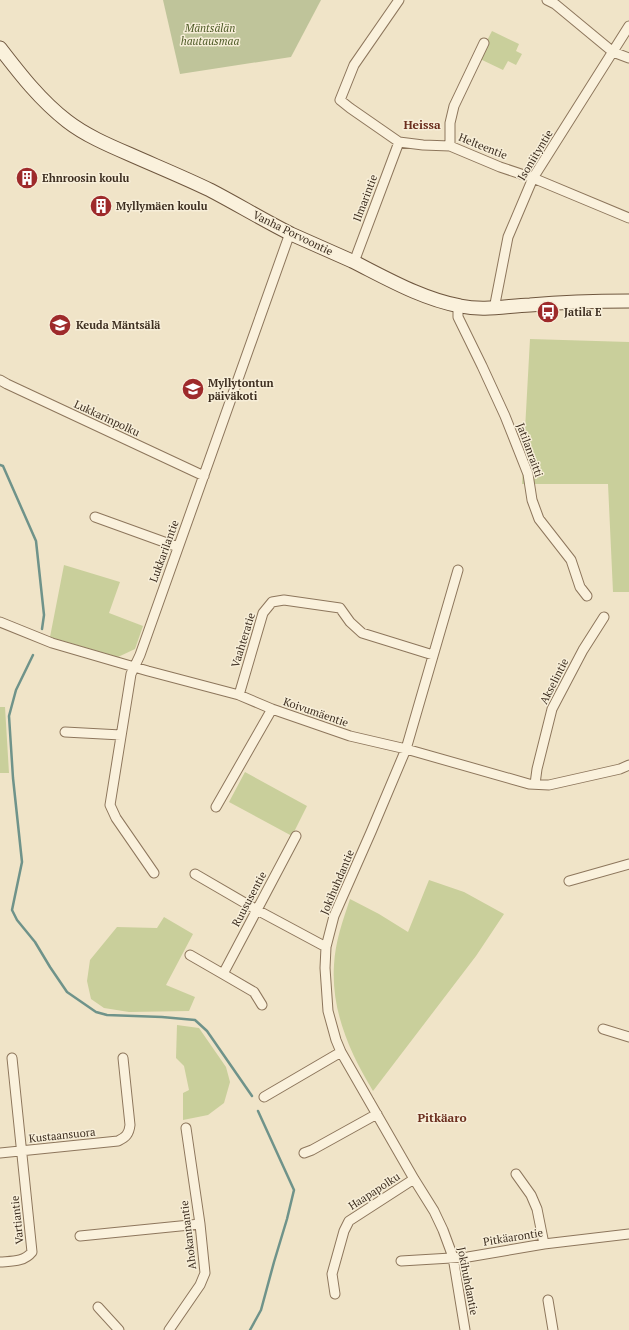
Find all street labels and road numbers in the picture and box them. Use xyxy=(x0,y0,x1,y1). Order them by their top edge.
street label: Isoniityntie xyxy=(514,127,556,183)
street label: Helteentie xyxy=(457,130,510,162)
street label: Ilmarintie xyxy=(350,172,381,223)
street label: Vanha Porvoontie xyxy=(251,208,336,259)
street label: Lukkarinpolku xyxy=(72,397,143,440)
street label: Jatilanraitti xyxy=(514,421,546,479)
street label: Lukkarilantie xyxy=(146,518,182,584)
street label: Vaahteratie xyxy=(228,610,258,669)
street label: Akselintie xyxy=(537,655,572,706)
street label: Koivumäentie xyxy=(282,694,351,730)
street label: Jokihuhdantie xyxy=(317,847,357,917)
street label: Ruususentie xyxy=(229,869,270,929)
street label: Kustaansuora xyxy=(28,1124,96,1145)
street label: Haapapolku xyxy=(346,1169,403,1213)
street label: Vartiantie xyxy=(7,1195,27,1245)
street label: Ahokannantie xyxy=(177,1199,199,1270)
street label: Pitkäarontie xyxy=(482,1225,544,1249)
street label: Jokihuhdantie xyxy=(455,1246,482,1317)

